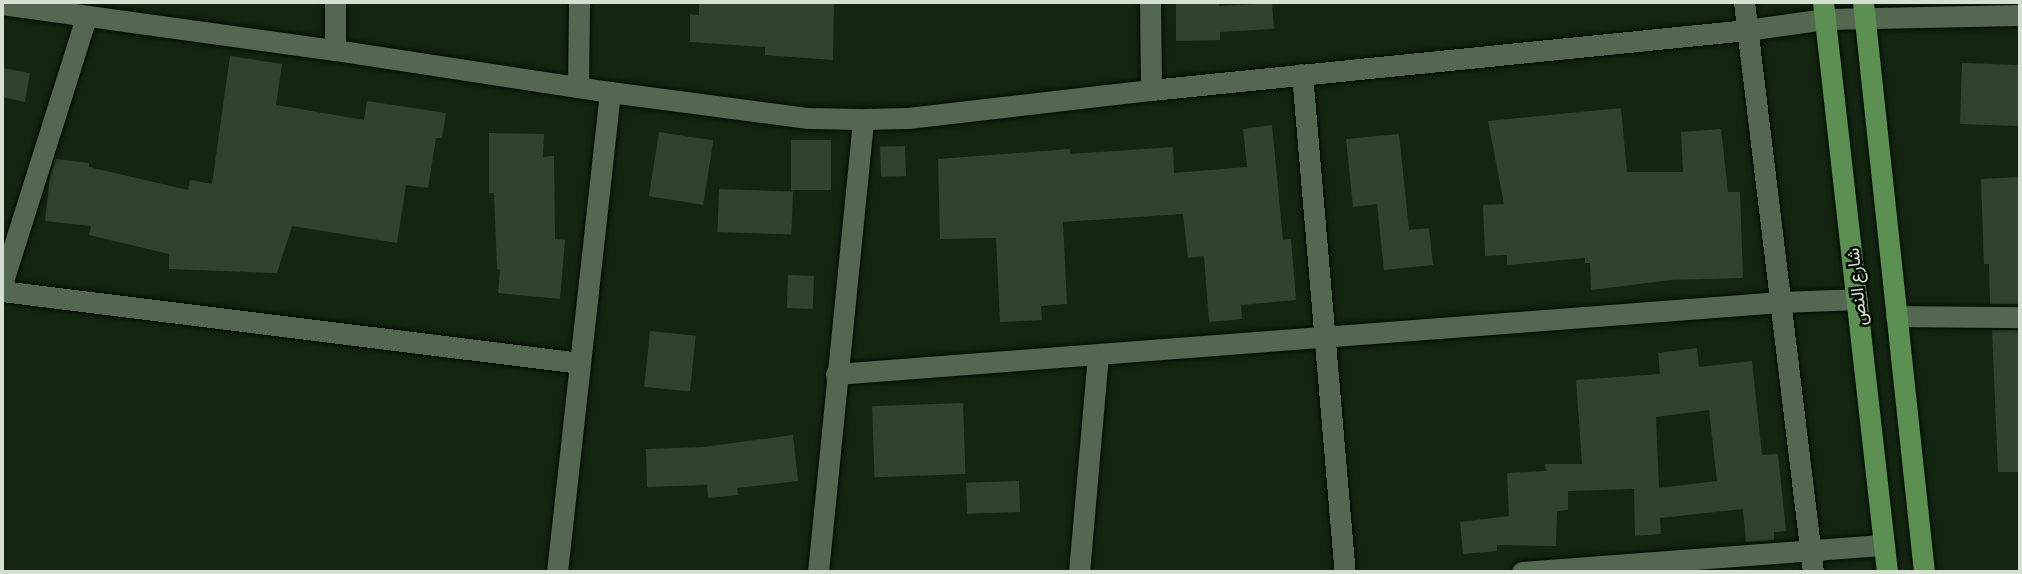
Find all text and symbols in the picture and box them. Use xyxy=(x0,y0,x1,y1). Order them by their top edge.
street label: شارع النص xyxy=(1841,247,1871,327)

